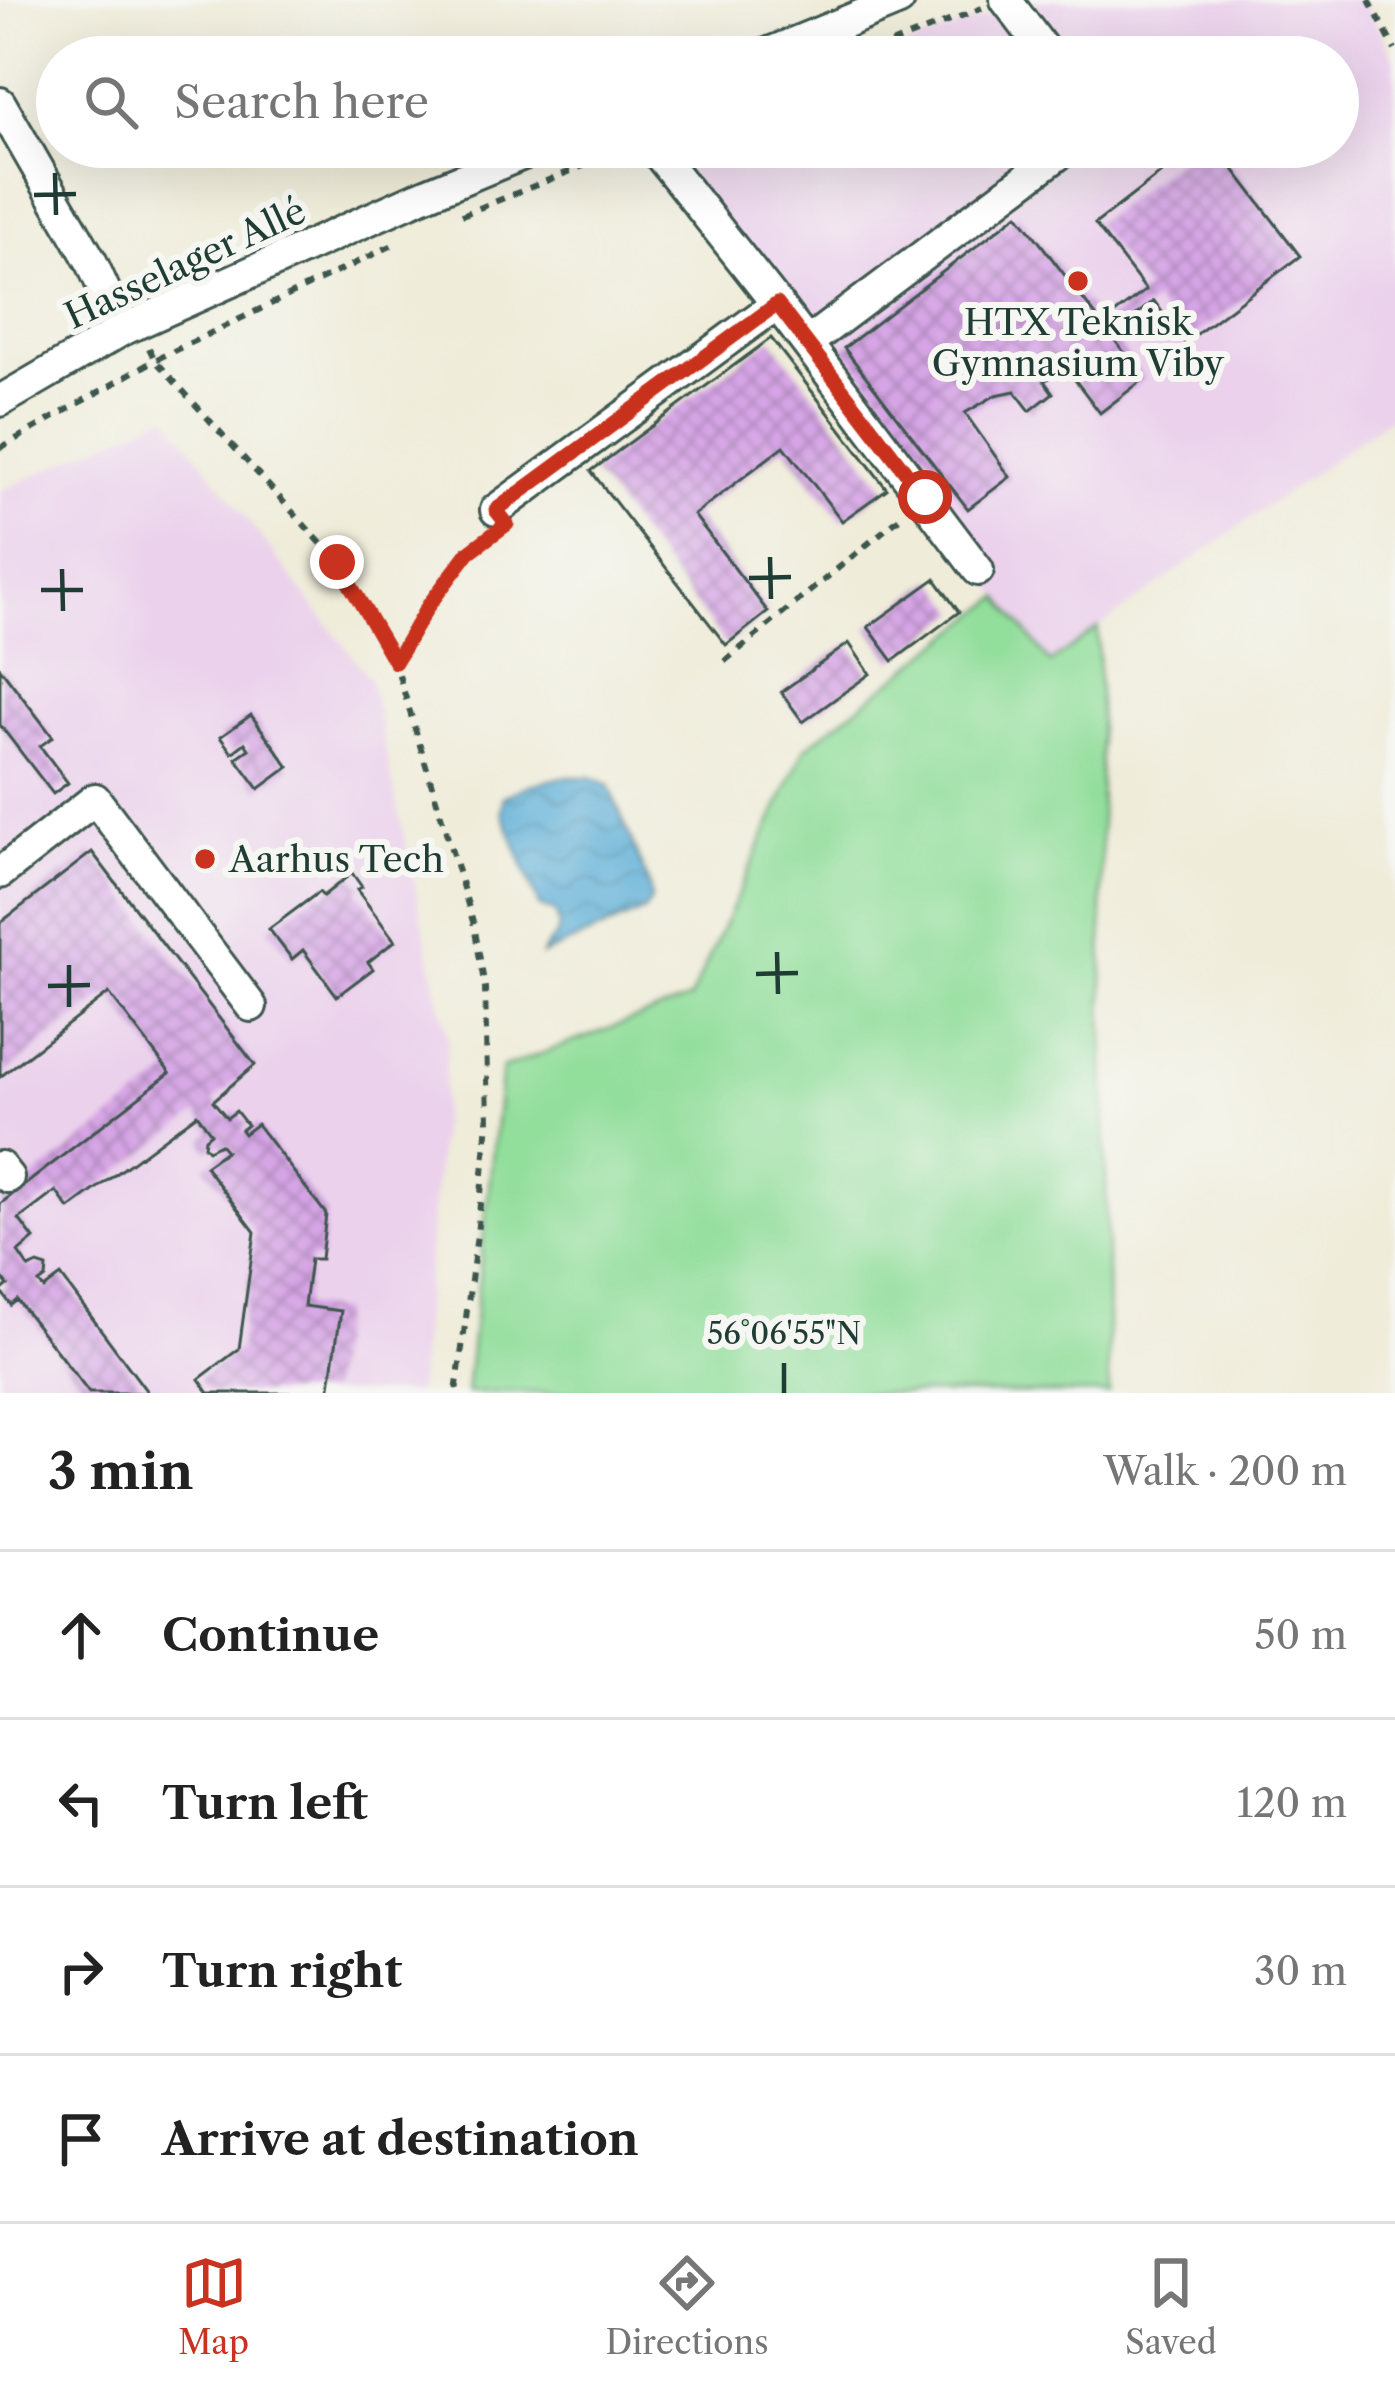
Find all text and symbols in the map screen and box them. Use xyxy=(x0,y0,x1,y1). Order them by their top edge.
search box xyxy=(36,36,1359,168)
icon: search xyxy=(78,69,144,135)
text: Search here xyxy=(174,74,429,130)
street label: Hasselager Allé xyxy=(58,188,312,338)
marker: HTX Teknisk Gymnasium Viby xyxy=(1065,268,1091,294)
place label: HTX Teknisk Gymnasium Viby xyxy=(932,300,1225,385)
route start xyxy=(898,470,952,524)
route end xyxy=(310,535,364,589)
place label: Aarhus Tech xyxy=(228,837,444,881)
marker: Aarhus Tech xyxy=(192,846,218,872)
text: 56°06'55"N xyxy=(707,1315,861,1352)
text: 3 min xyxy=(48,1440,194,1502)
text: Walk · 200 m xyxy=(1104,1447,1347,1495)
icon: ahead xyxy=(48,1602,114,1668)
text: Continue xyxy=(162,1607,379,1663)
text: 50 m xyxy=(1254,1611,1347,1659)
icon: left xyxy=(48,1770,114,1836)
text: Turn left xyxy=(162,1775,368,1831)
text: 120 m xyxy=(1237,1779,1347,1827)
icon: right xyxy=(48,1938,114,2004)
text: Turn right xyxy=(162,1943,402,1999)
text: 30 m xyxy=(1254,1947,1347,1995)
icon: arrive xyxy=(48,2106,114,2172)
text: Arrive at destination xyxy=(162,2111,639,2167)
tab: Map xyxy=(178,2250,249,2363)
tab: Directions xyxy=(606,2250,769,2363)
tab: Saved xyxy=(1125,2250,1217,2363)

